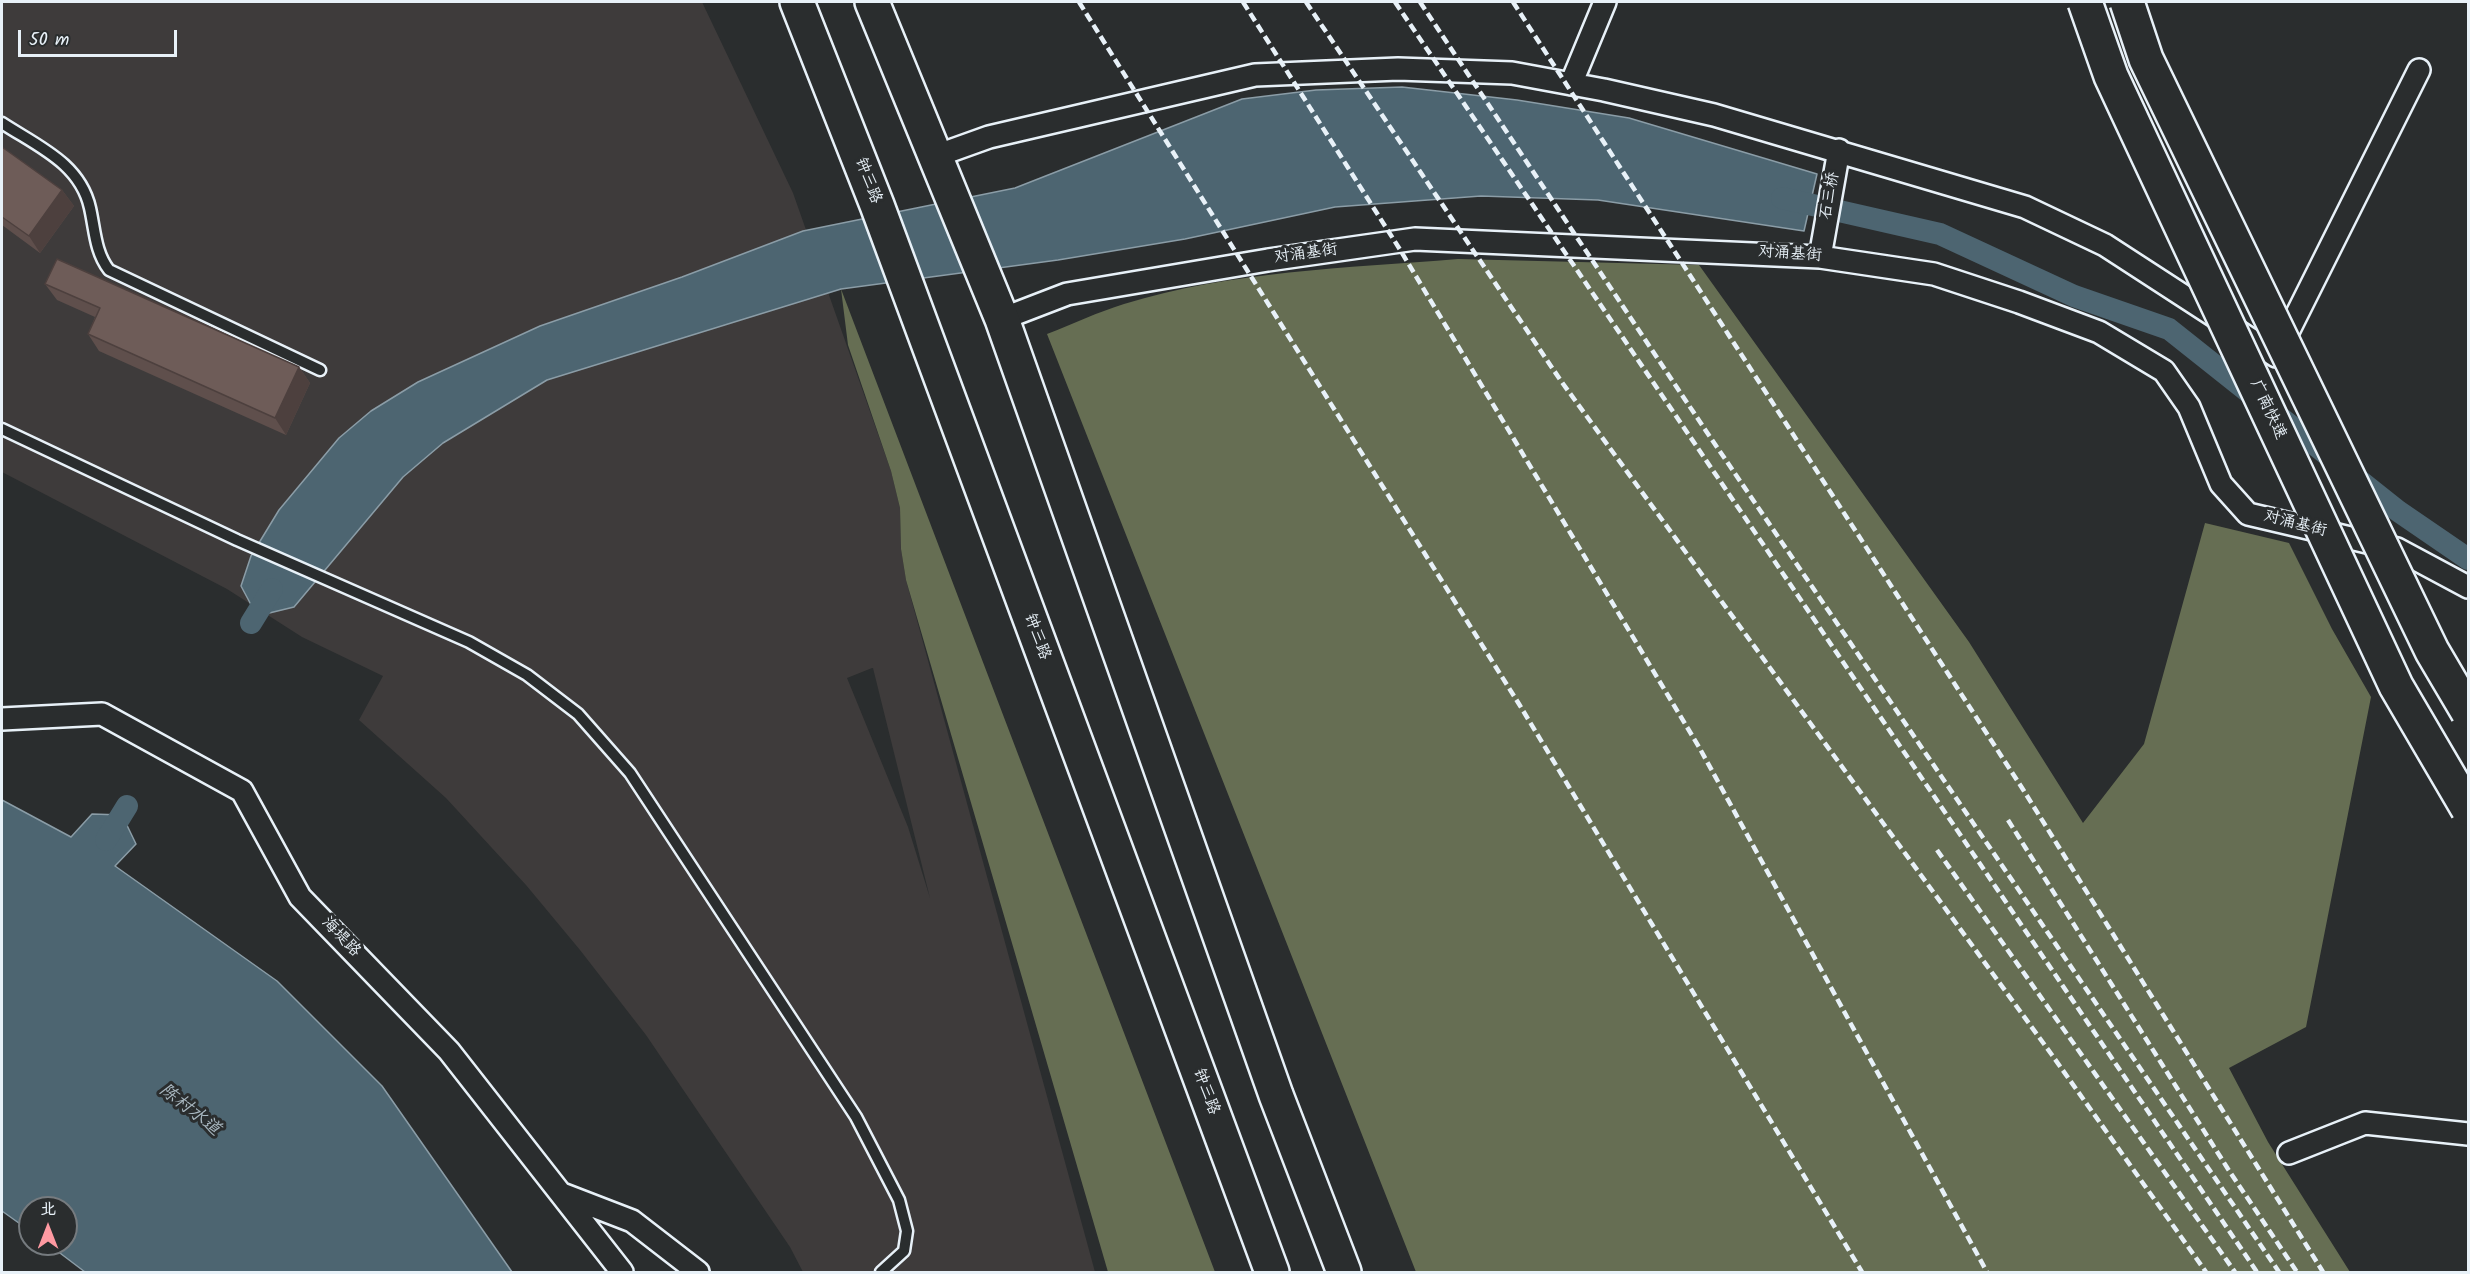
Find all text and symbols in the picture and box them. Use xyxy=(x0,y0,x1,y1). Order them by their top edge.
scale bar xyxy=(21,18,180,56)
text: 50 m xyxy=(29,26,69,55)
street label: 钟三路 xyxy=(849,155,885,207)
street label: 石三桥 xyxy=(1817,171,1845,221)
street label: 对涌基街 xyxy=(1273,241,1339,269)
street label: 对涌基街 xyxy=(1757,243,1823,267)
street label: 广南快速 xyxy=(2245,377,2289,443)
street label: 对涌基街 xyxy=(2262,508,2328,542)
street label: 钟三路 xyxy=(1019,611,1053,663)
street label: 海堤路 xyxy=(316,914,364,962)
street label: 钟三路 xyxy=(1188,1066,1222,1118)
water label: 陈村水道 xyxy=(154,1080,224,1142)
north arrow xyxy=(18,1196,78,1256)
text: 北 xyxy=(40,1197,56,1222)

